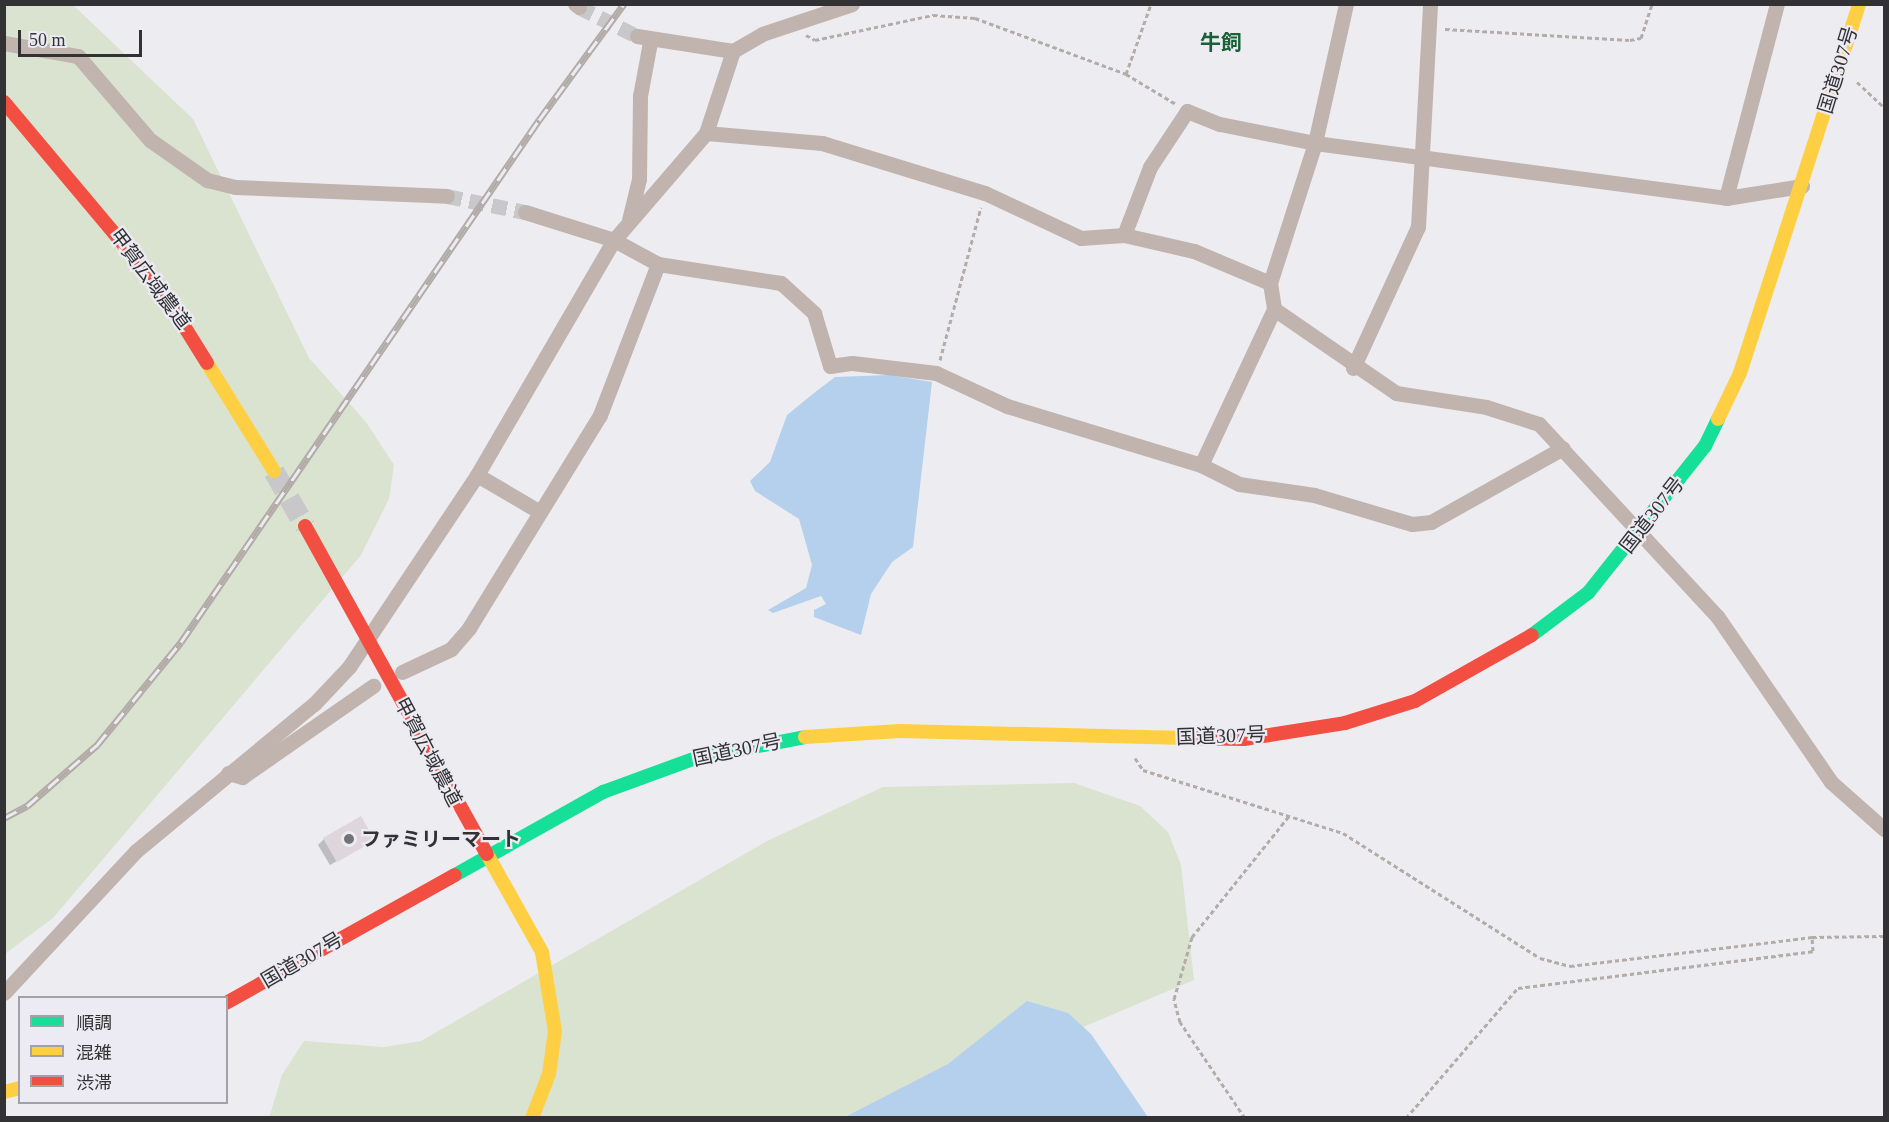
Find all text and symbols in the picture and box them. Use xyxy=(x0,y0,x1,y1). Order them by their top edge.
scale bar xyxy=(21,18,146,56)
street label: 国道307号 xyxy=(1813,23,1863,117)
text: 50 m xyxy=(29,30,66,50)
district label: 牛飼 xyxy=(1200,30,1242,56)
street label: 甲賀広域農道 xyxy=(104,224,196,334)
street label: 国道307号 xyxy=(1615,472,1689,558)
street label: 甲賀広域農道 xyxy=(389,693,467,811)
street label: 国道307号 xyxy=(1176,722,1266,750)
street label: 国道307号 xyxy=(690,729,784,771)
place label: ファミリーマート xyxy=(361,827,521,851)
marker: ファミリーマート xyxy=(342,832,356,846)
street label: 国道307号 xyxy=(257,927,347,993)
legend xyxy=(18,996,228,1104)
text: 順調 xyxy=(76,1013,112,1033)
text: 混雑 xyxy=(76,1043,112,1063)
text: 渋滞 xyxy=(76,1073,112,1093)

